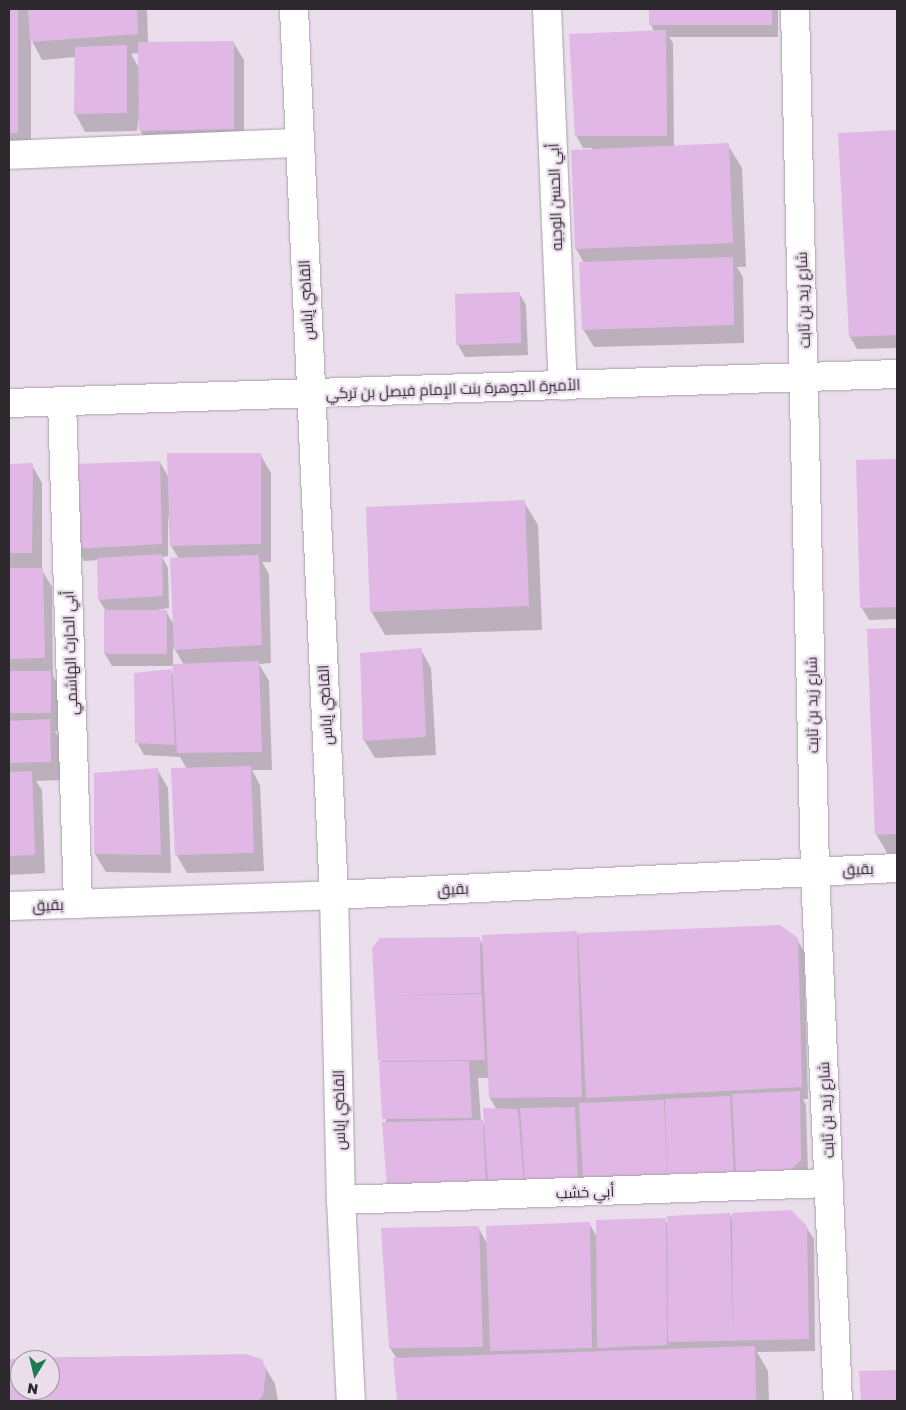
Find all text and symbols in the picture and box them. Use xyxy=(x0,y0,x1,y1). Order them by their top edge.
street label: أبي الحسن الوجيه xyxy=(544,143,566,251)
street label: شارع زيد بن ثابت xyxy=(792,251,814,349)
street label: القاضي إياس xyxy=(295,259,317,341)
street label: الأميرة الجوهرة بنت الإمام فيصل بن تركي xyxy=(325,376,581,402)
street label: أبي الحارث الهاشمي xyxy=(59,590,81,716)
street label: شارع زيد بن ثابت xyxy=(802,657,822,753)
street label: القاضي إياس xyxy=(314,664,336,746)
street label: بقيق xyxy=(842,859,874,879)
street label: بقيق xyxy=(437,879,469,899)
street label: بقيق xyxy=(32,895,64,915)
street label: شارع زيد بن ثابت xyxy=(814,1061,838,1159)
street label: القاضي إياس xyxy=(329,1070,349,1150)
street label: أبي خشب xyxy=(555,1182,615,1202)
north arrow xyxy=(10,1350,60,1400)
text: N xyxy=(26,1380,39,1399)

